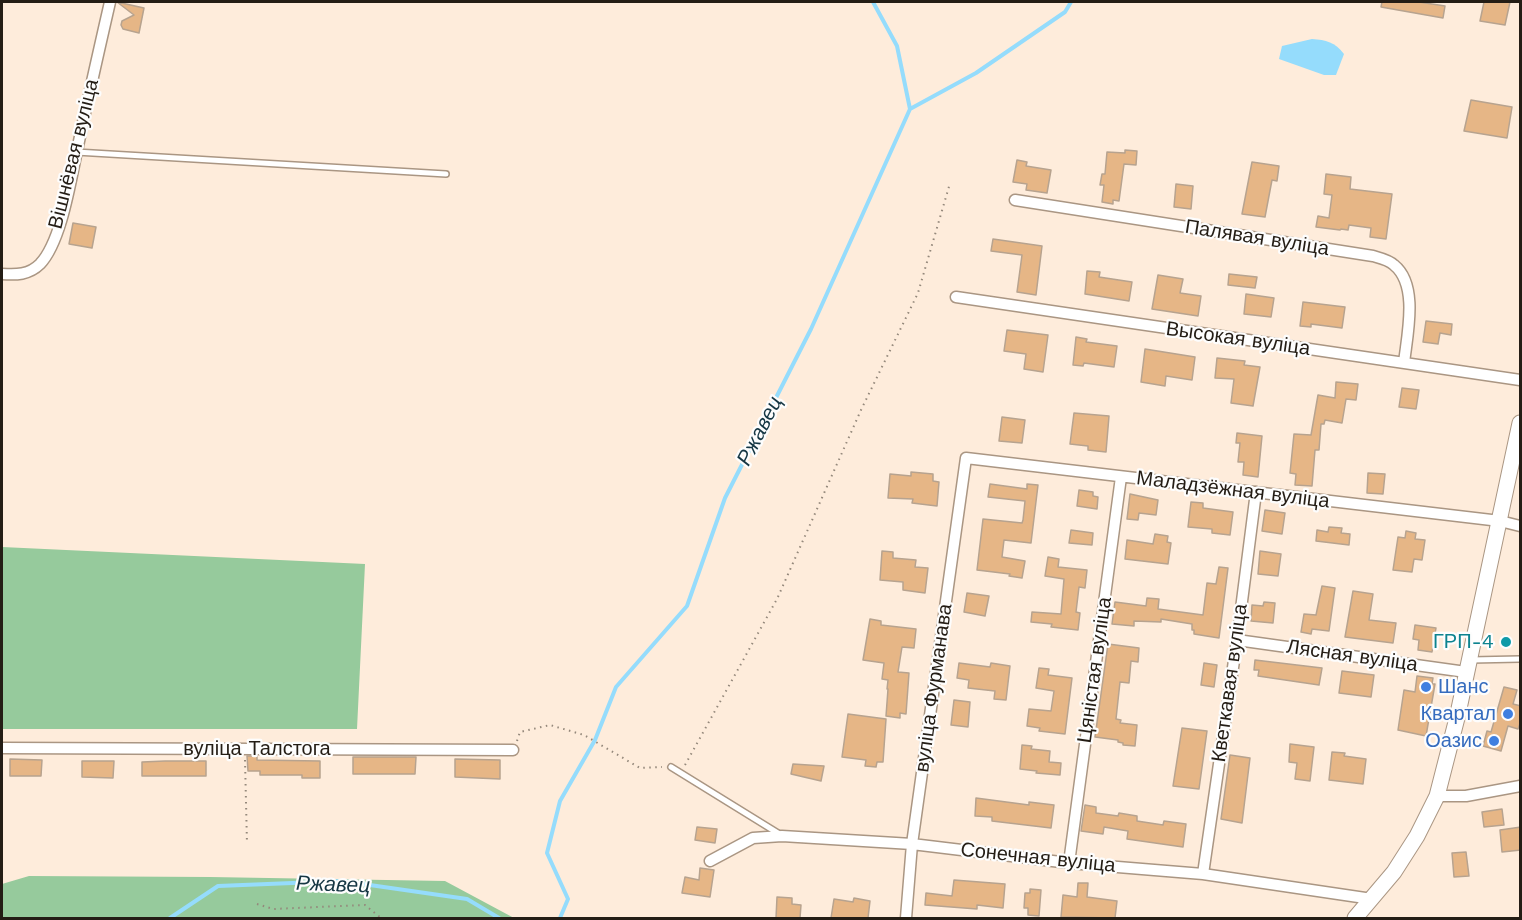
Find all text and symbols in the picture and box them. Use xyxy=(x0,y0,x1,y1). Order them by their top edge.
street label: Вішнёвая вуліца xyxy=(44,77,104,231)
street label: Палявая вуліца xyxy=(1183,215,1331,261)
street label: Высокая вуліца xyxy=(1164,317,1312,361)
water label: Ржавец xyxy=(732,392,788,470)
street label: Маладзёжная вуліца xyxy=(1135,466,1331,514)
street label: Цяністая вуліца xyxy=(1073,595,1117,745)
street label: вуліца Фурманава xyxy=(910,602,958,774)
street label: Кветкавая вуліца xyxy=(1207,602,1253,764)
place label: ГРП-4 xyxy=(1433,630,1494,654)
street label: Лясная вуліца xyxy=(1285,635,1419,677)
marker: ГРП-4 xyxy=(1499,635,1513,649)
place label: Шанс xyxy=(1438,675,1488,699)
marker: Шанс xyxy=(1419,680,1433,694)
place label: Квартал xyxy=(1420,702,1496,726)
marker: Квартал xyxy=(1501,707,1515,721)
place label: Оазис xyxy=(1425,729,1482,753)
marker: Оазис xyxy=(1487,734,1501,748)
street label: вуліца Талстога xyxy=(183,737,331,761)
street label: Сонечная вуліца xyxy=(959,838,1117,878)
water label: Ржавец xyxy=(295,871,371,899)

